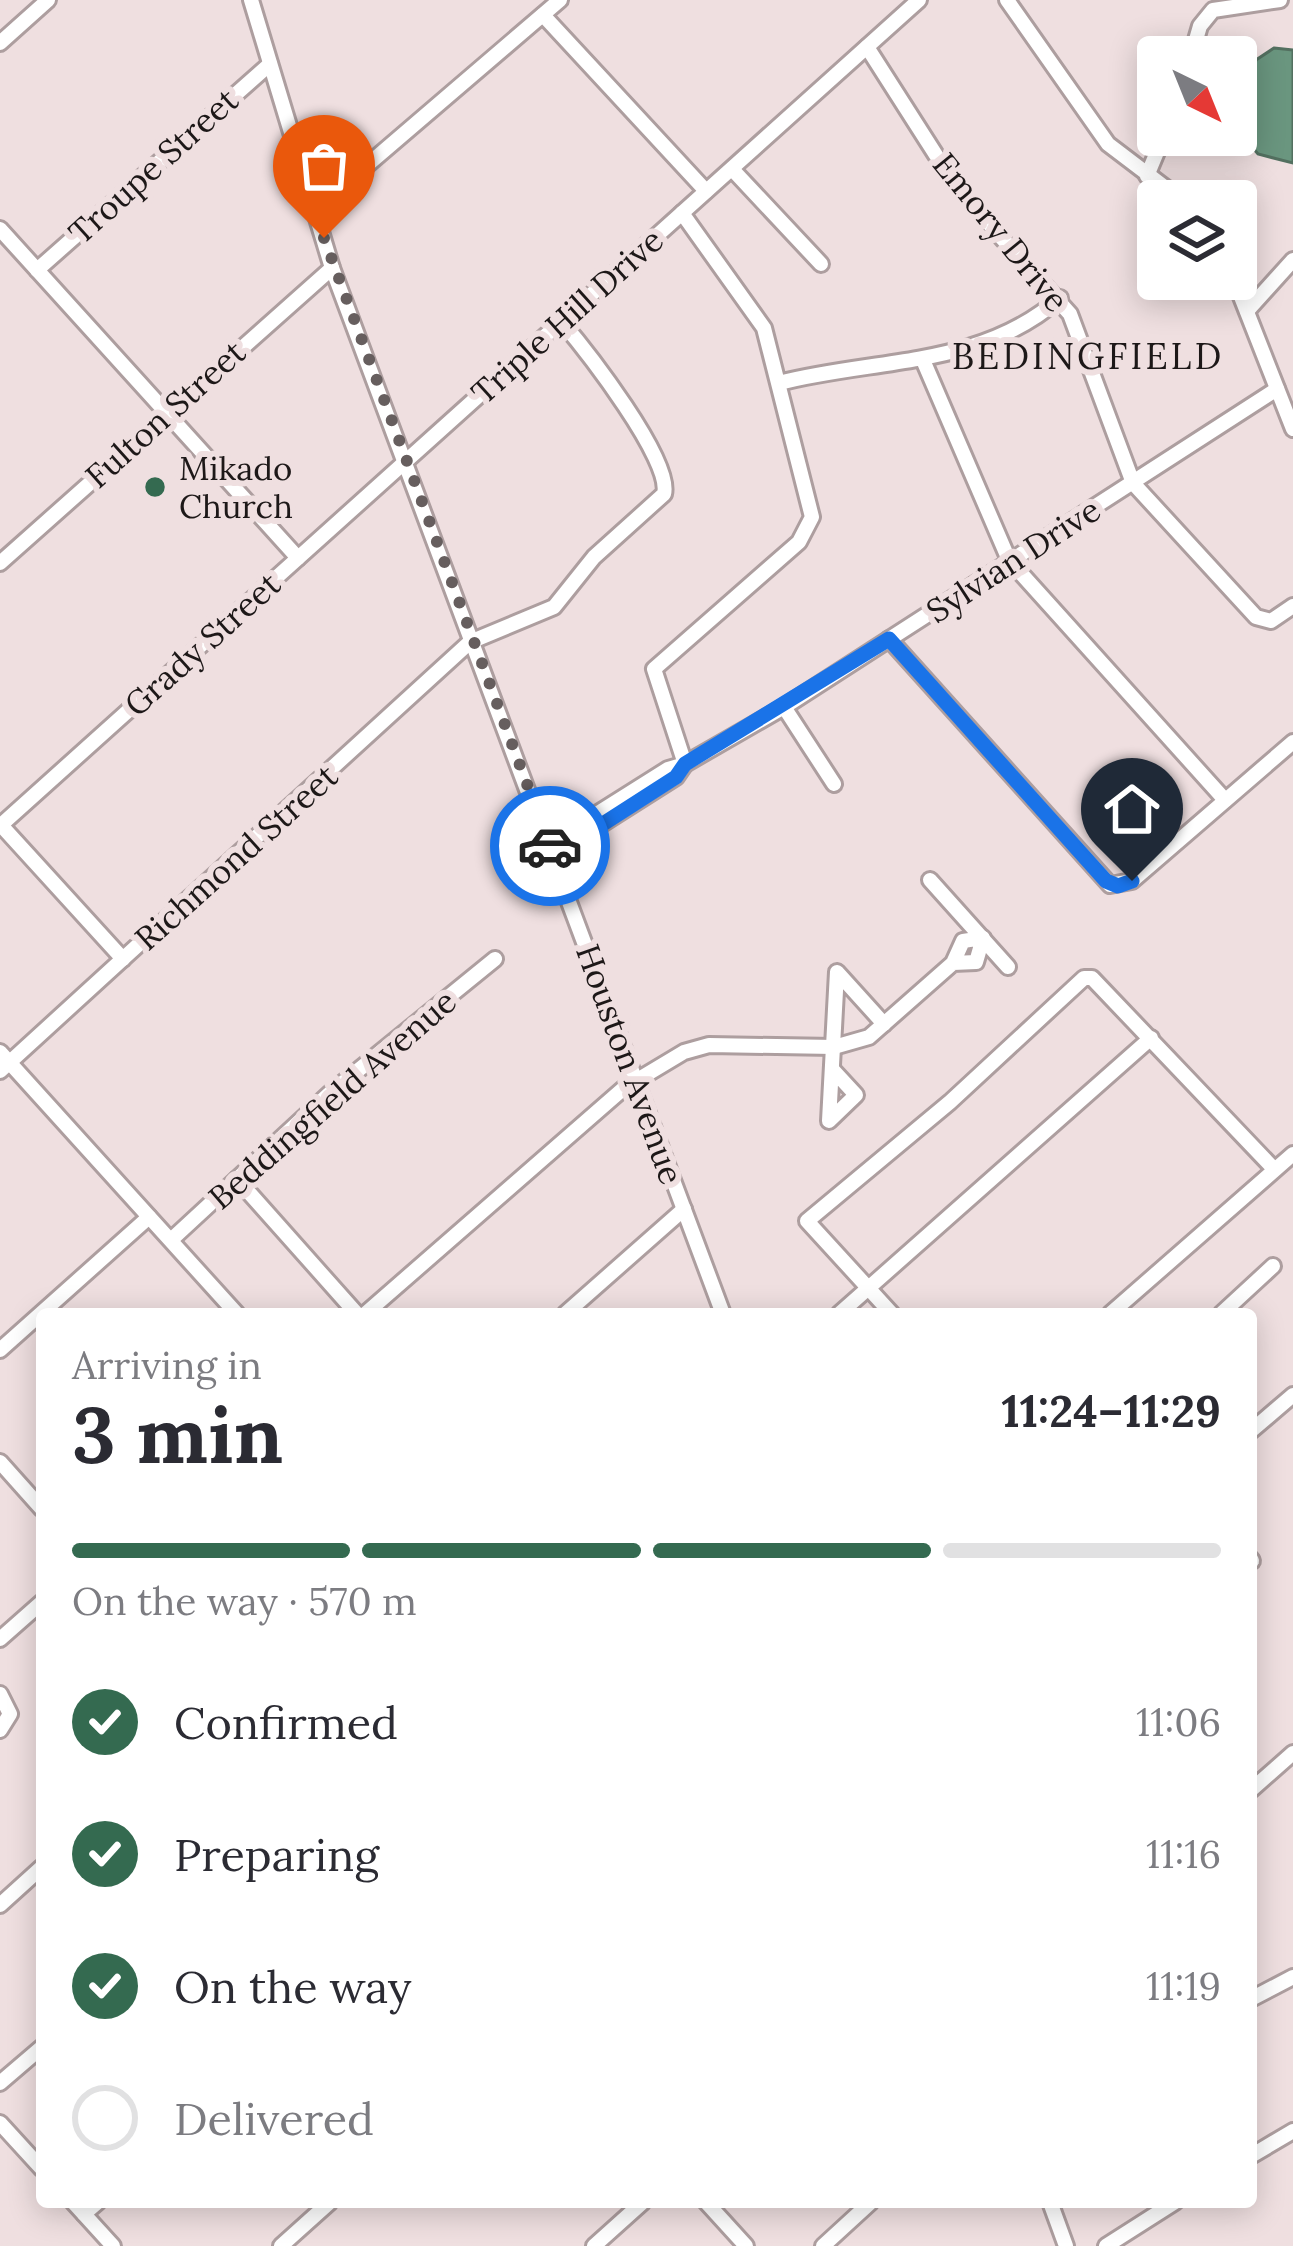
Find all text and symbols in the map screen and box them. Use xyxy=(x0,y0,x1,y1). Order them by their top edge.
north arrow xyxy=(1137,36,1257,156)
map controls xyxy=(1137,36,1257,300)
street label: Troupe Street xyxy=(60,79,247,253)
pin xyxy=(273,115,375,238)
icon: bag xyxy=(291,133,357,199)
street label: Emory Drive xyxy=(924,144,1078,320)
button: layers xyxy=(1137,180,1257,300)
street label: Triple Hill Drive xyxy=(463,219,671,413)
street label: Fulton Street xyxy=(76,331,254,497)
district label: BEDINGFIELD xyxy=(952,333,1224,379)
place label: Mikado Church xyxy=(179,447,293,527)
marker: Mikado Church xyxy=(142,474,168,500)
street label: Sylvian Drive xyxy=(918,488,1108,632)
street label: Grady Street xyxy=(115,563,289,725)
street label: Richmond Street xyxy=(126,755,346,959)
pin xyxy=(1081,758,1183,881)
icon: home xyxy=(1099,776,1165,842)
courier xyxy=(490,786,610,906)
icon: car xyxy=(517,813,583,879)
street label: Houston Avenue xyxy=(567,938,693,1190)
street label: Beddingfield Avenue xyxy=(200,980,464,1218)
text: Arriving in xyxy=(72,1340,262,1390)
text: 11:24–11:29 xyxy=(1002,1382,1221,1439)
text: 3 min xyxy=(72,1385,283,1484)
text: On the way · 570 m xyxy=(72,1576,417,1626)
icon: check xyxy=(72,1689,138,1755)
text: Confirmed xyxy=(174,1694,398,1751)
text: 11:06 xyxy=(1136,1697,1221,1747)
icon: check xyxy=(72,1821,138,1887)
text: Preparing xyxy=(174,1826,379,1883)
text: 11:16 xyxy=(1146,1829,1221,1879)
icon: check xyxy=(72,1953,138,2019)
text: On the way xyxy=(174,1958,412,2015)
text: 11:19 xyxy=(1146,1961,1221,2011)
text: Delivered xyxy=(174,2090,374,2147)

